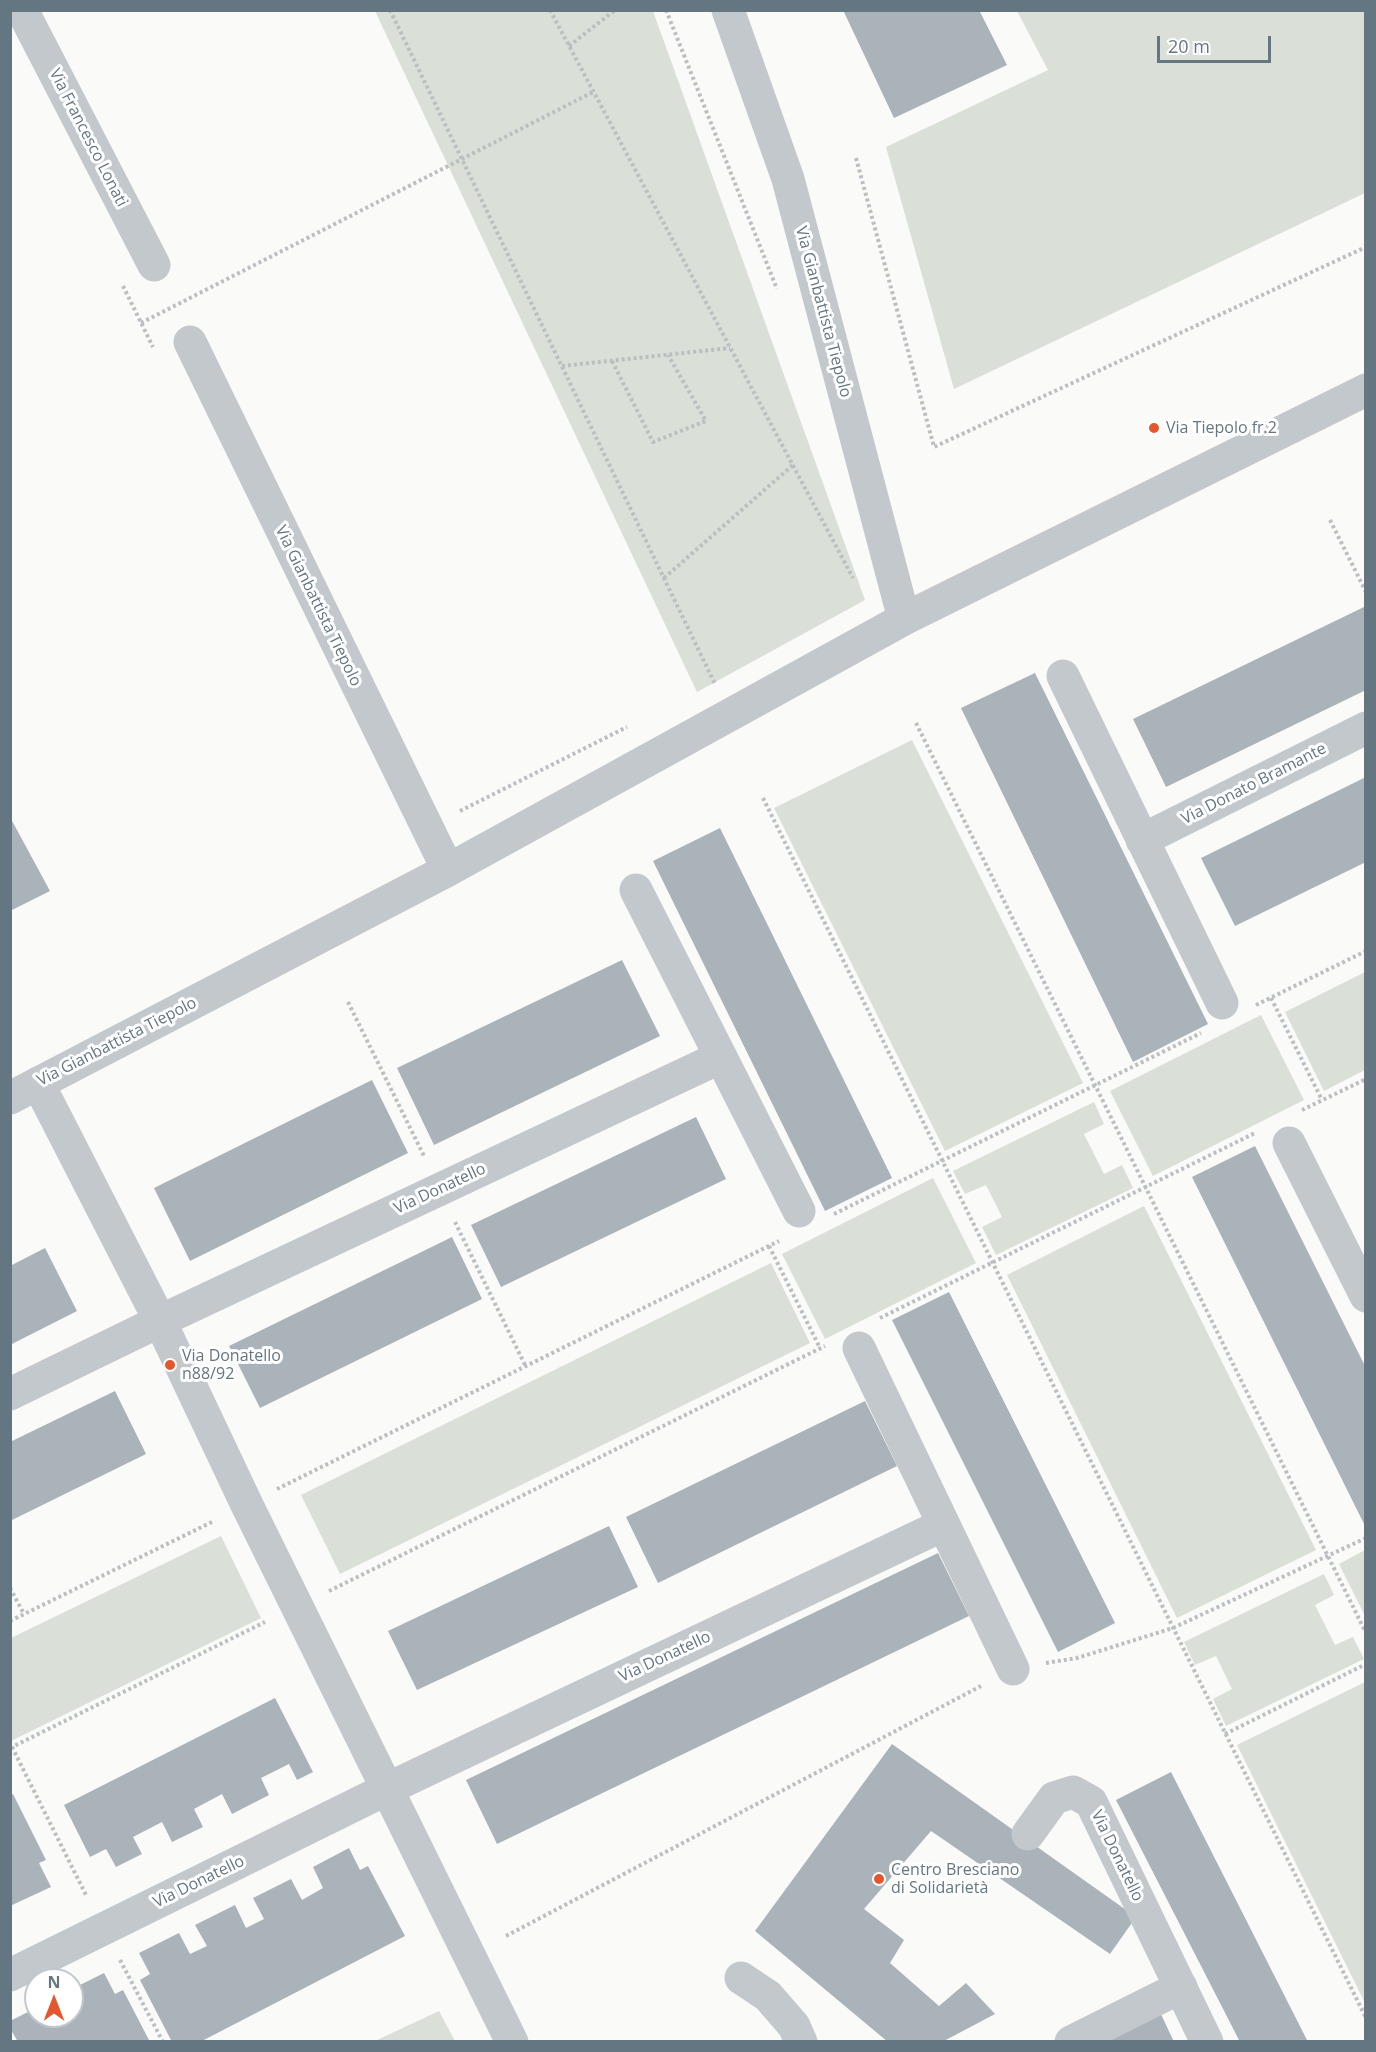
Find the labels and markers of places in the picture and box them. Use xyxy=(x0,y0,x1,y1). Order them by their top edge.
place label: Via Tiepolo fr.2 xyxy=(1166,418,1277,438)
marker: Via Tiepolo fr.2 xyxy=(1147,421,1161,435)
place label: Via Donatello n88/92 xyxy=(182,1346,281,1384)
marker: Via Donatello n88/92 xyxy=(163,1358,177,1372)
place label: Centro Bresciano di Solidarietà xyxy=(891,1860,1019,1898)
marker: Centro Bresciano di Solidarietà xyxy=(872,1872,886,1886)

